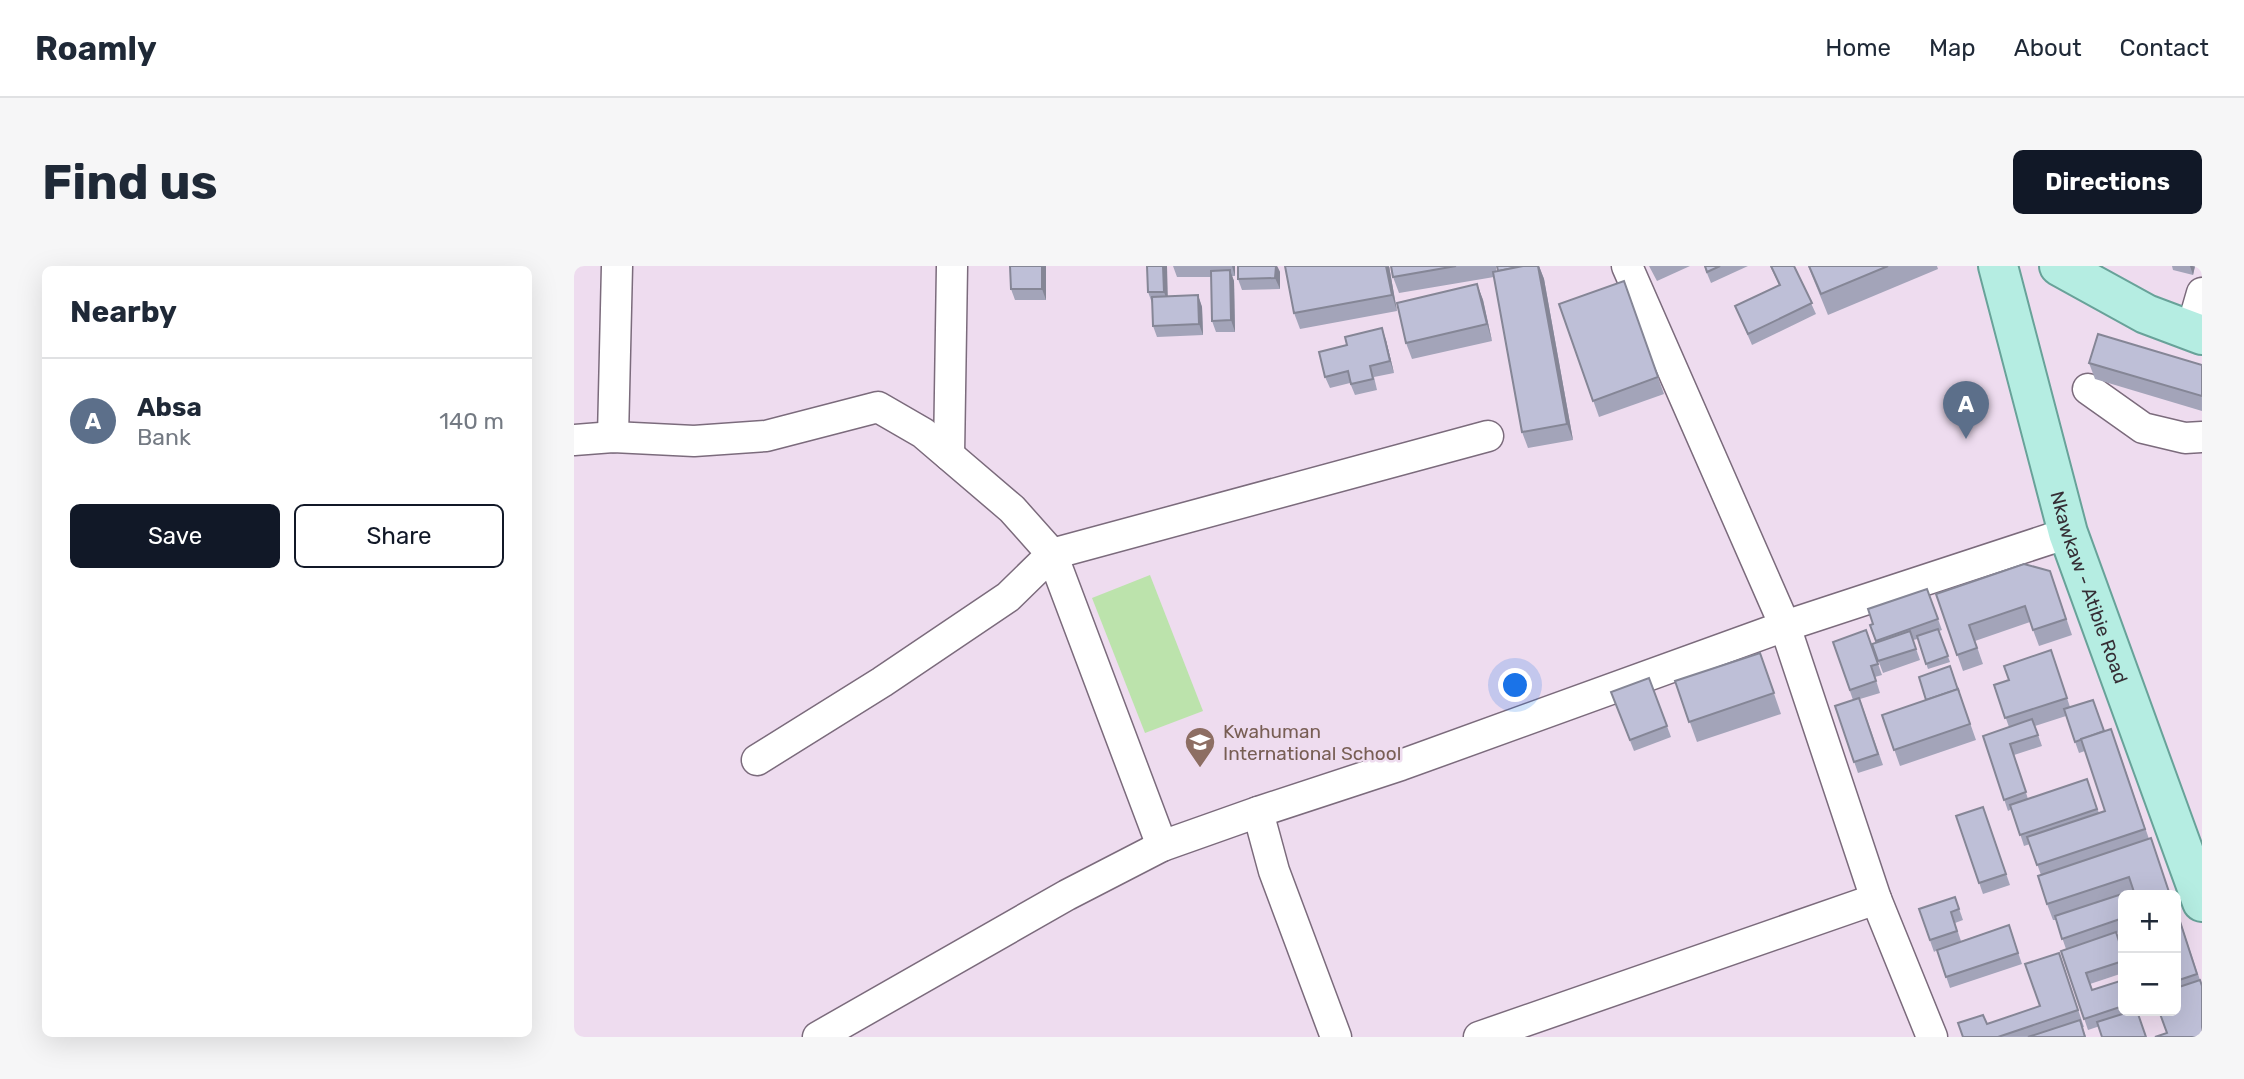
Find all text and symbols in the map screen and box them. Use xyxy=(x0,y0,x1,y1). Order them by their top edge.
text: Roamly xyxy=(35,29,157,68)
text: Home xyxy=(1825,34,1891,62)
text: Map xyxy=(1929,34,1976,62)
text: About xyxy=(2014,34,2082,62)
text: Contact xyxy=(2120,34,2209,62)
button: Directions xyxy=(2013,150,2202,214)
text: Find us xyxy=(42,153,218,211)
text: Nearby xyxy=(70,294,177,330)
pin: A xyxy=(1943,381,1989,439)
text: Absa xyxy=(137,392,202,423)
text: A xyxy=(85,407,101,435)
text: 140 m xyxy=(439,407,504,435)
text: Bank xyxy=(137,423,191,451)
street label: Nkawkaw - Atibie Road xyxy=(2045,489,2133,687)
button: Save xyxy=(70,504,280,568)
button: Share xyxy=(294,504,504,568)
your location xyxy=(1498,668,1532,702)
place label: Kwahuman International School xyxy=(1223,720,1401,765)
school or university icon: Kwahuman International School xyxy=(1183,725,1217,769)
map controls xyxy=(2118,890,2181,1016)
button: + xyxy=(2118,890,2181,953)
button: − xyxy=(2118,953,2181,1016)

